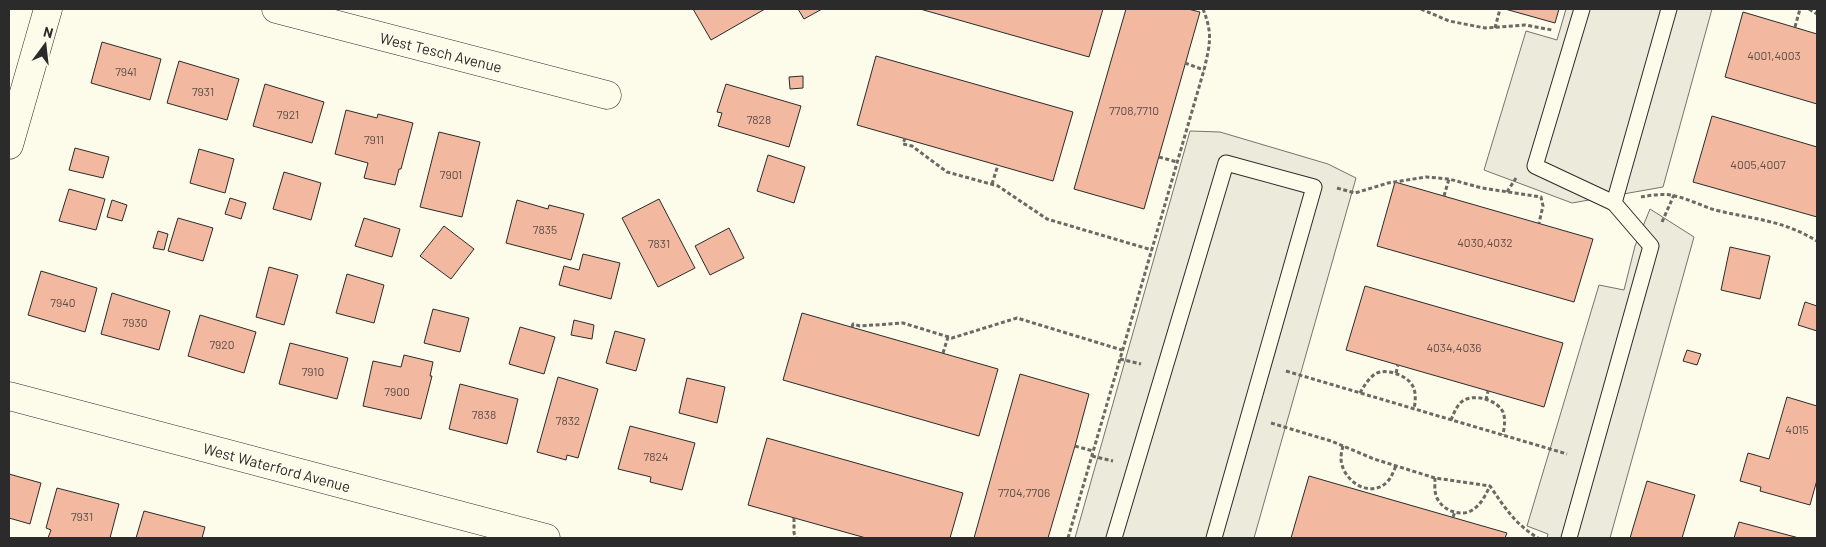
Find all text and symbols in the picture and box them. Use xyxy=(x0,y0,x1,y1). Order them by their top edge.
north arrow xyxy=(20,20,70,70)
text: N xyxy=(42,23,55,41)
street label: West Tesch Avenue xyxy=(378,28,504,76)
house number: 4001,4003 xyxy=(1747,48,1801,62)
house number: 7941 xyxy=(115,64,137,78)
house number: 7931 xyxy=(192,84,214,98)
house number: 7708,7710 xyxy=(1109,103,1159,117)
house number: 7921 xyxy=(277,107,299,121)
house number: 7828 xyxy=(747,112,771,126)
house number: 7911 xyxy=(364,132,384,146)
house number: 4005,4007 xyxy=(1730,157,1786,171)
house number: 7901 xyxy=(440,167,462,181)
house number: 7835 xyxy=(533,222,557,236)
house number: 4030,4032 xyxy=(1457,235,1513,249)
house number: 7831 xyxy=(648,236,670,250)
house number: 7940 xyxy=(50,295,76,309)
house number: 7930 xyxy=(123,315,147,329)
house number: 7920 xyxy=(209,337,235,351)
house number: 4034,4036 xyxy=(1426,340,1482,354)
house number: 7910 xyxy=(302,364,324,378)
house number: 7900 xyxy=(384,384,410,398)
house number: 7838 xyxy=(472,407,496,421)
house number: 7832 xyxy=(556,413,580,427)
house number: 4015 xyxy=(1785,422,1809,436)
street label: West Waterford Avenue xyxy=(201,439,353,495)
house number: 7824 xyxy=(644,449,668,463)
house number: 7704,7706 xyxy=(998,485,1050,499)
house number: 7931 xyxy=(71,509,93,523)

